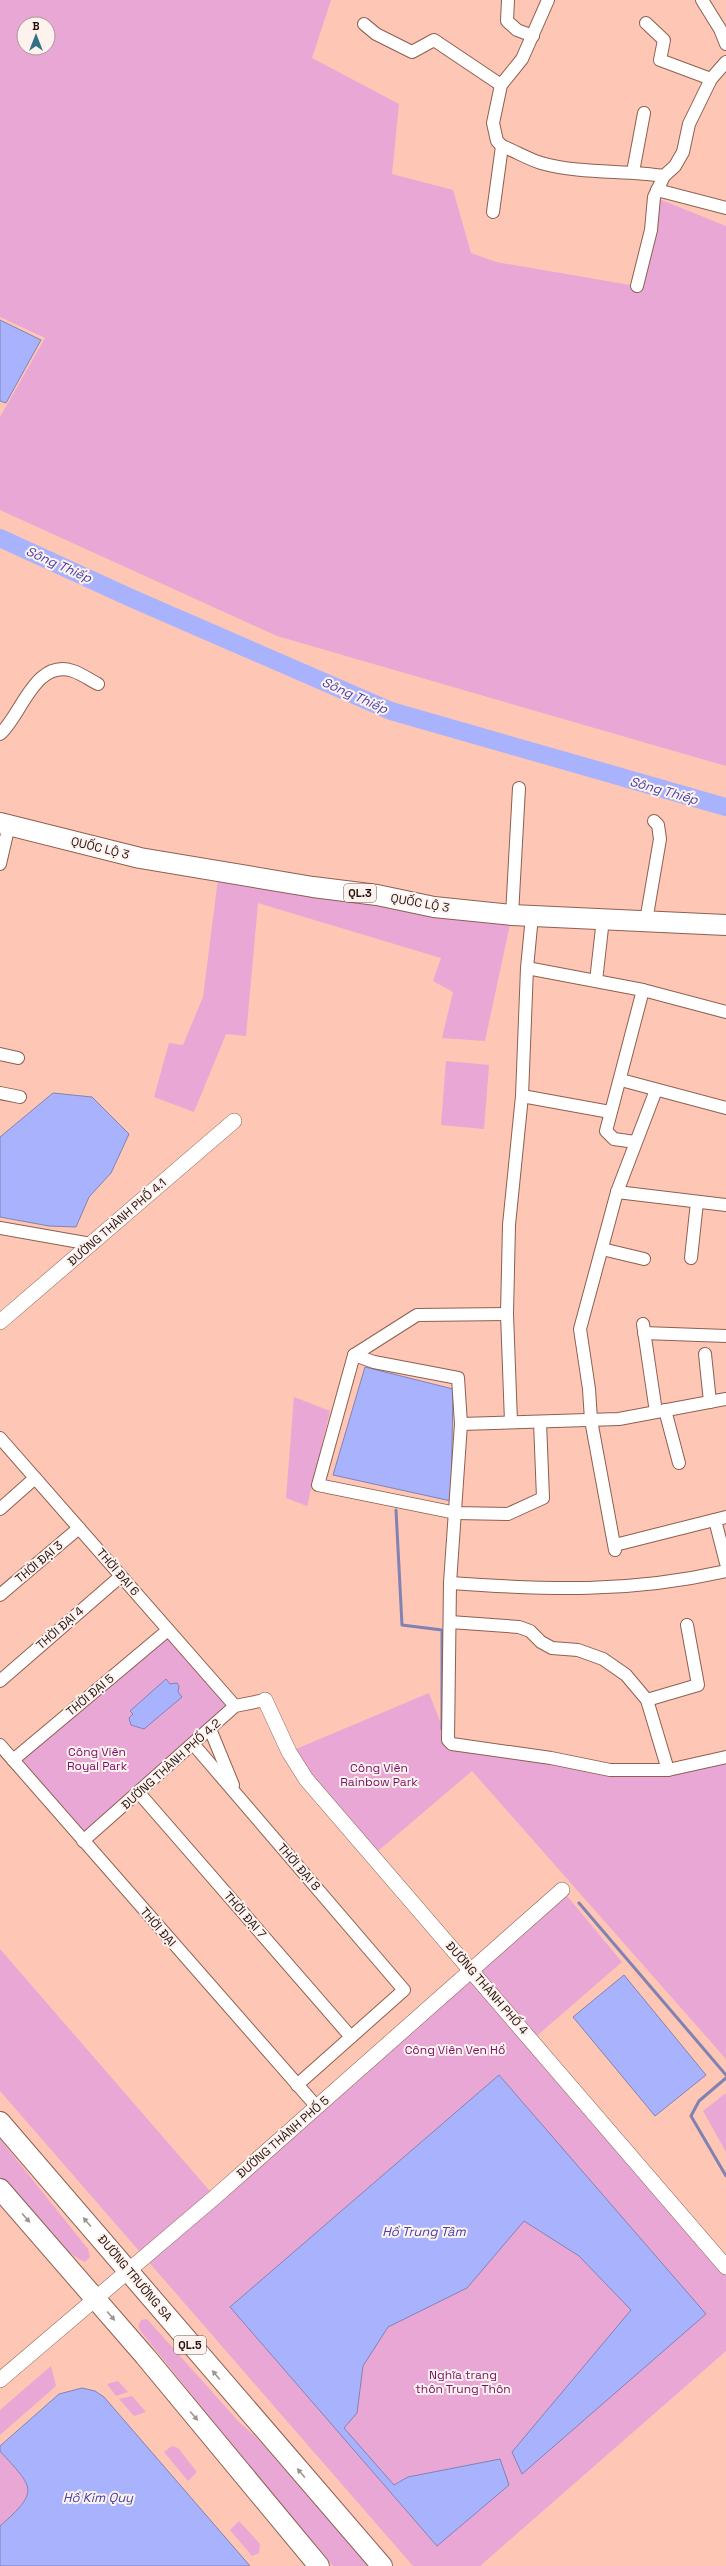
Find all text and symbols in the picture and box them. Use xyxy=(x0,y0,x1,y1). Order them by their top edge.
north arrow xyxy=(16,16,56,56)
text: B xyxy=(32,19,40,33)
water label: Sông Thiếp xyxy=(23,542,95,587)
water label: Sông Thiếp xyxy=(319,673,391,718)
water label: Sông Thiếp xyxy=(628,773,701,808)
street label: QUỐC LỘ 3 xyxy=(69,833,131,863)
road number: QL.3 xyxy=(344,884,376,902)
street label: QUỐC LỘ 3 xyxy=(389,890,451,916)
street label: ĐƯỜNG THÀNH PHỐ 4.1 xyxy=(64,1175,170,1269)
street label: THỜI ĐẠI 3 xyxy=(12,1537,66,1587)
street label: THỜI ĐẠI 6 xyxy=(93,1545,143,1599)
street label: THỜI ĐẠI 4 xyxy=(33,1603,87,1653)
street label: THỜI ĐẠI 5 xyxy=(63,1670,117,1720)
street label: ĐƯỜNG THÀNH PHỐ 4.2 xyxy=(118,1715,224,1813)
park label: Công Viên Royal Park xyxy=(67,1744,128,1774)
park label: Công Viên Rainbow Park xyxy=(340,1760,418,1790)
street label: THỜI ĐẠI 8 xyxy=(274,1840,324,1894)
street label: THỜI ĐẠI 7 xyxy=(220,1888,270,1942)
street label: THỜI ĐẠI xyxy=(136,1904,180,1950)
street label: ĐƯỜNG THÀNH PHỐ 4 xyxy=(442,1938,532,2038)
park label: Công Viên Ven Hồ xyxy=(405,2042,505,2058)
street label: ĐƯỜNG THÀNH PHỐ 5 xyxy=(233,2092,333,2182)
one-way arrow xyxy=(21,2213,30,2223)
one-way arrow xyxy=(83,2218,92,2227)
water label: Hồ Trung Tâm xyxy=(382,2223,467,2240)
street label: ĐƯỜNG TRƯỜNG SA xyxy=(94,2232,176,2325)
one-way arrow xyxy=(106,2311,115,2322)
road number: QL.5 xyxy=(174,2336,206,2354)
park label: Nghĩa trang thôn Trung Thôn xyxy=(415,2367,511,2397)
one-way arrow xyxy=(212,2370,221,2380)
one-way arrow xyxy=(190,2410,199,2421)
one-way arrow xyxy=(297,2468,306,2479)
water label: Hồ Kim Quy xyxy=(63,2489,134,2506)

